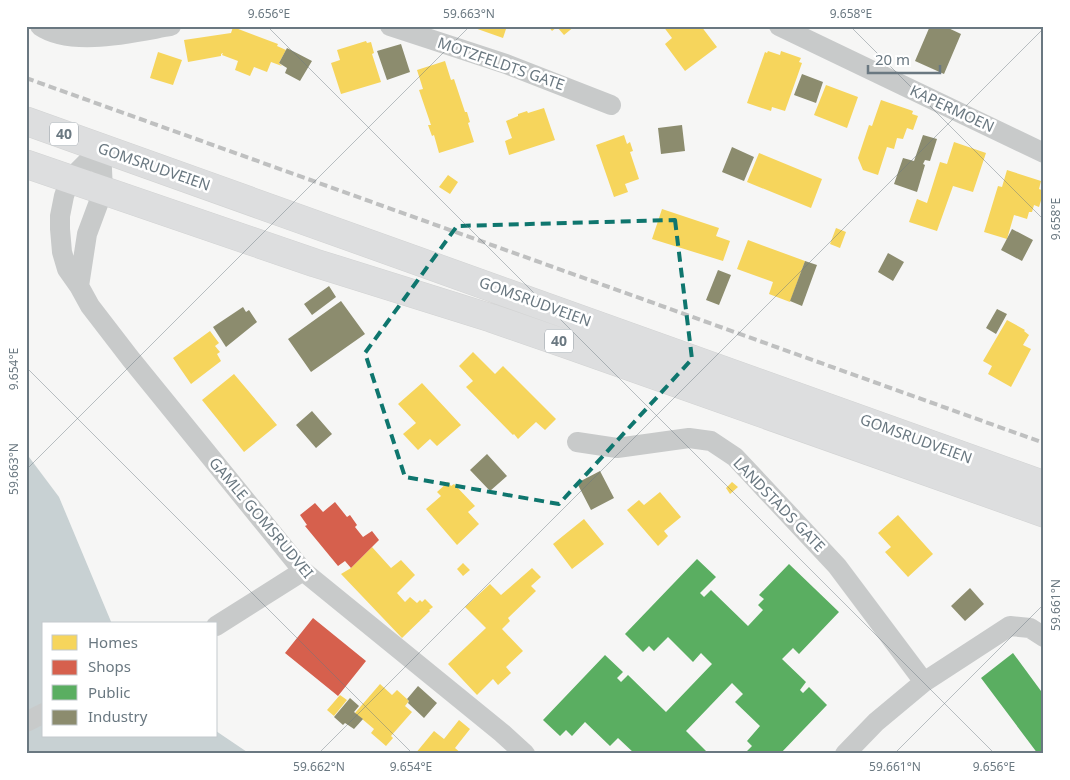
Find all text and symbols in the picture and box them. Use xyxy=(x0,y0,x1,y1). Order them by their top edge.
text: 9.656°E xyxy=(248,5,290,22)
text: 59.663°N xyxy=(443,5,495,22)
text: 9.658°E xyxy=(830,5,872,22)
street label: MOTZFELDTS GATE xyxy=(435,32,567,94)
scale bar xyxy=(868,42,940,74)
text: 20 m xyxy=(875,49,910,69)
street label: KAPERMOEN xyxy=(907,80,998,136)
road number: 40 xyxy=(50,122,78,146)
street label: GOMSRUDVEIEN xyxy=(95,137,213,195)
text: 9.658°E xyxy=(1047,198,1064,240)
street label: GOMSRUDVEIEN xyxy=(477,272,594,331)
road number: 40 xyxy=(545,330,573,352)
text: 9.654°E xyxy=(5,348,22,390)
street label: GOMSRUDVEIEN xyxy=(858,409,975,468)
text: 59.663°N xyxy=(5,443,22,495)
street label: GAMLE GOMSRUDVEI xyxy=(205,453,318,582)
street label: LANDSTADS GATE xyxy=(729,453,830,556)
text: 59.661°N xyxy=(1047,579,1064,631)
legend xyxy=(42,622,218,738)
text: Homes xyxy=(88,632,138,652)
text: Shops xyxy=(88,656,131,676)
text: Public xyxy=(88,682,131,702)
text: Industry xyxy=(88,706,148,726)
text: 59.662°N xyxy=(293,758,345,775)
text: 9.654°E xyxy=(390,758,432,775)
text: 59.661°N xyxy=(869,758,921,775)
text: 9.656°E xyxy=(973,758,1015,775)

